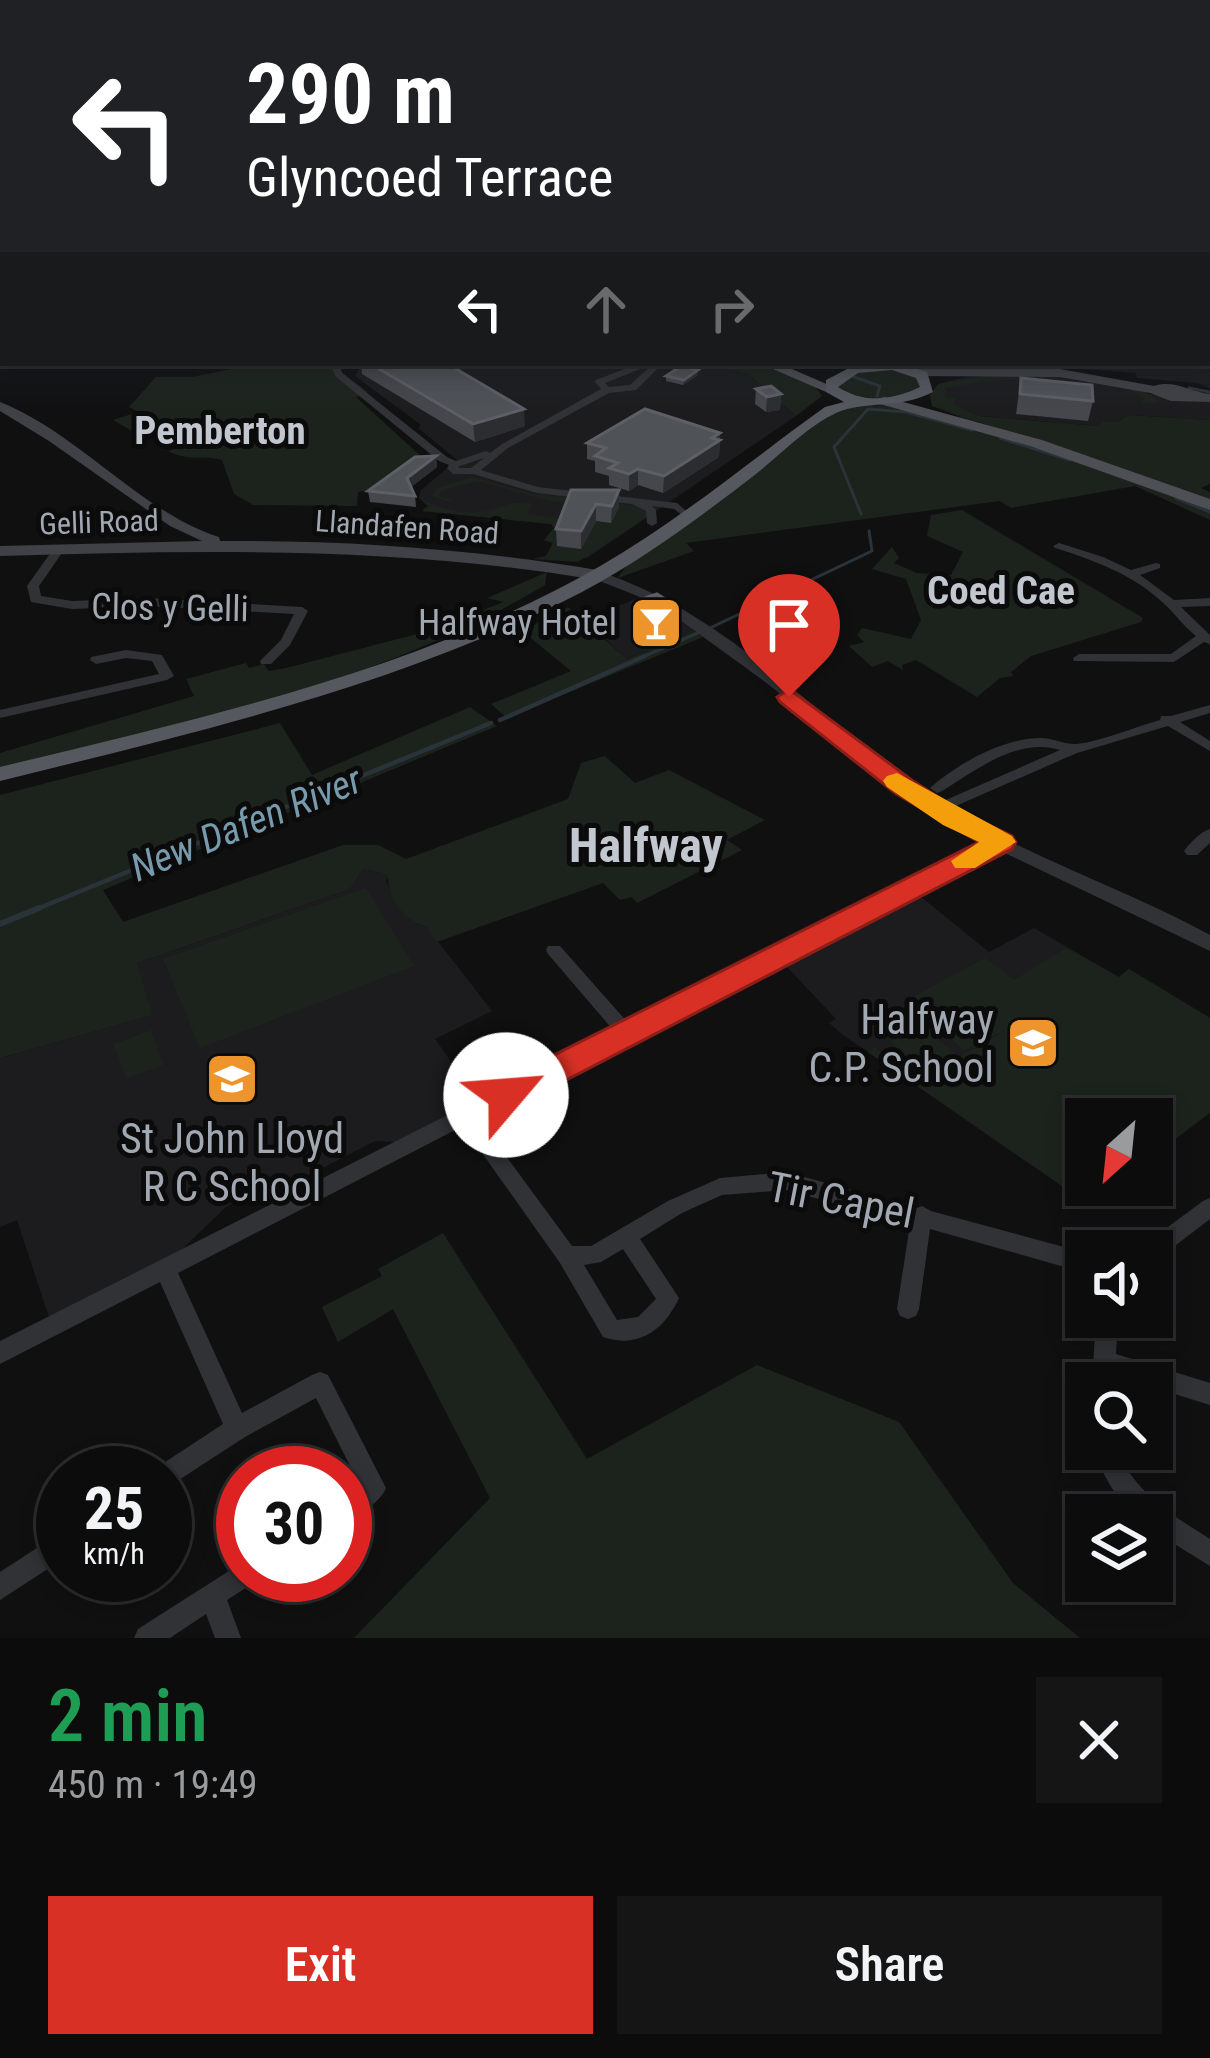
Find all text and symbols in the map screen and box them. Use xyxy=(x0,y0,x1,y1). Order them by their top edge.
text: 290 m xyxy=(246,45,455,144)
icon: left xyxy=(48,48,204,204)
text: Glyncoed Terrace xyxy=(246,146,613,209)
icon: left xyxy=(447,276,513,342)
icon: ahead xyxy=(573,276,639,342)
icon: right xyxy=(699,276,765,342)
district label: Pemberton xyxy=(134,408,306,454)
street label: Gelli Road xyxy=(39,502,159,542)
street label: Llandafen Road xyxy=(314,503,500,551)
district label: Coed Cae xyxy=(927,568,1075,614)
pin xyxy=(738,574,840,697)
street label: Clos y Gelli xyxy=(91,586,249,630)
icon: arrive xyxy=(756,592,822,658)
bar icon: Halfway Hotel xyxy=(628,595,684,651)
place label: Halfway Hotel xyxy=(418,602,617,644)
water label: New Dafen River xyxy=(124,756,369,891)
district label: Halfway xyxy=(569,817,723,874)
place label: Halfway C.P. School xyxy=(809,995,994,1092)
school or university icon: Halfway C.P. School xyxy=(1005,1015,1061,1071)
position arrow xyxy=(443,1032,569,1158)
school or university icon: St John Lloyd R C School xyxy=(204,1051,260,1107)
north arrow xyxy=(1065,1098,1173,1206)
map controls xyxy=(1065,1098,1173,1602)
place label: St John Lloyd R C School xyxy=(120,1114,344,1211)
street label: Tir Capel xyxy=(764,1162,918,1238)
button: sound xyxy=(1065,1230,1173,1338)
button: search xyxy=(1065,1362,1173,1470)
speed limit sign: 30 xyxy=(216,1446,372,1602)
text: 25 xyxy=(84,1473,144,1544)
button: layers xyxy=(1065,1494,1173,1602)
text: km/h xyxy=(83,1536,145,1571)
text: 2 min xyxy=(48,1674,207,1759)
button: close xyxy=(1036,1677,1162,1803)
text: 450 m · 19:49 xyxy=(48,1762,258,1808)
button: Exit xyxy=(48,1896,593,2034)
button: Share xyxy=(617,1896,1162,2034)

